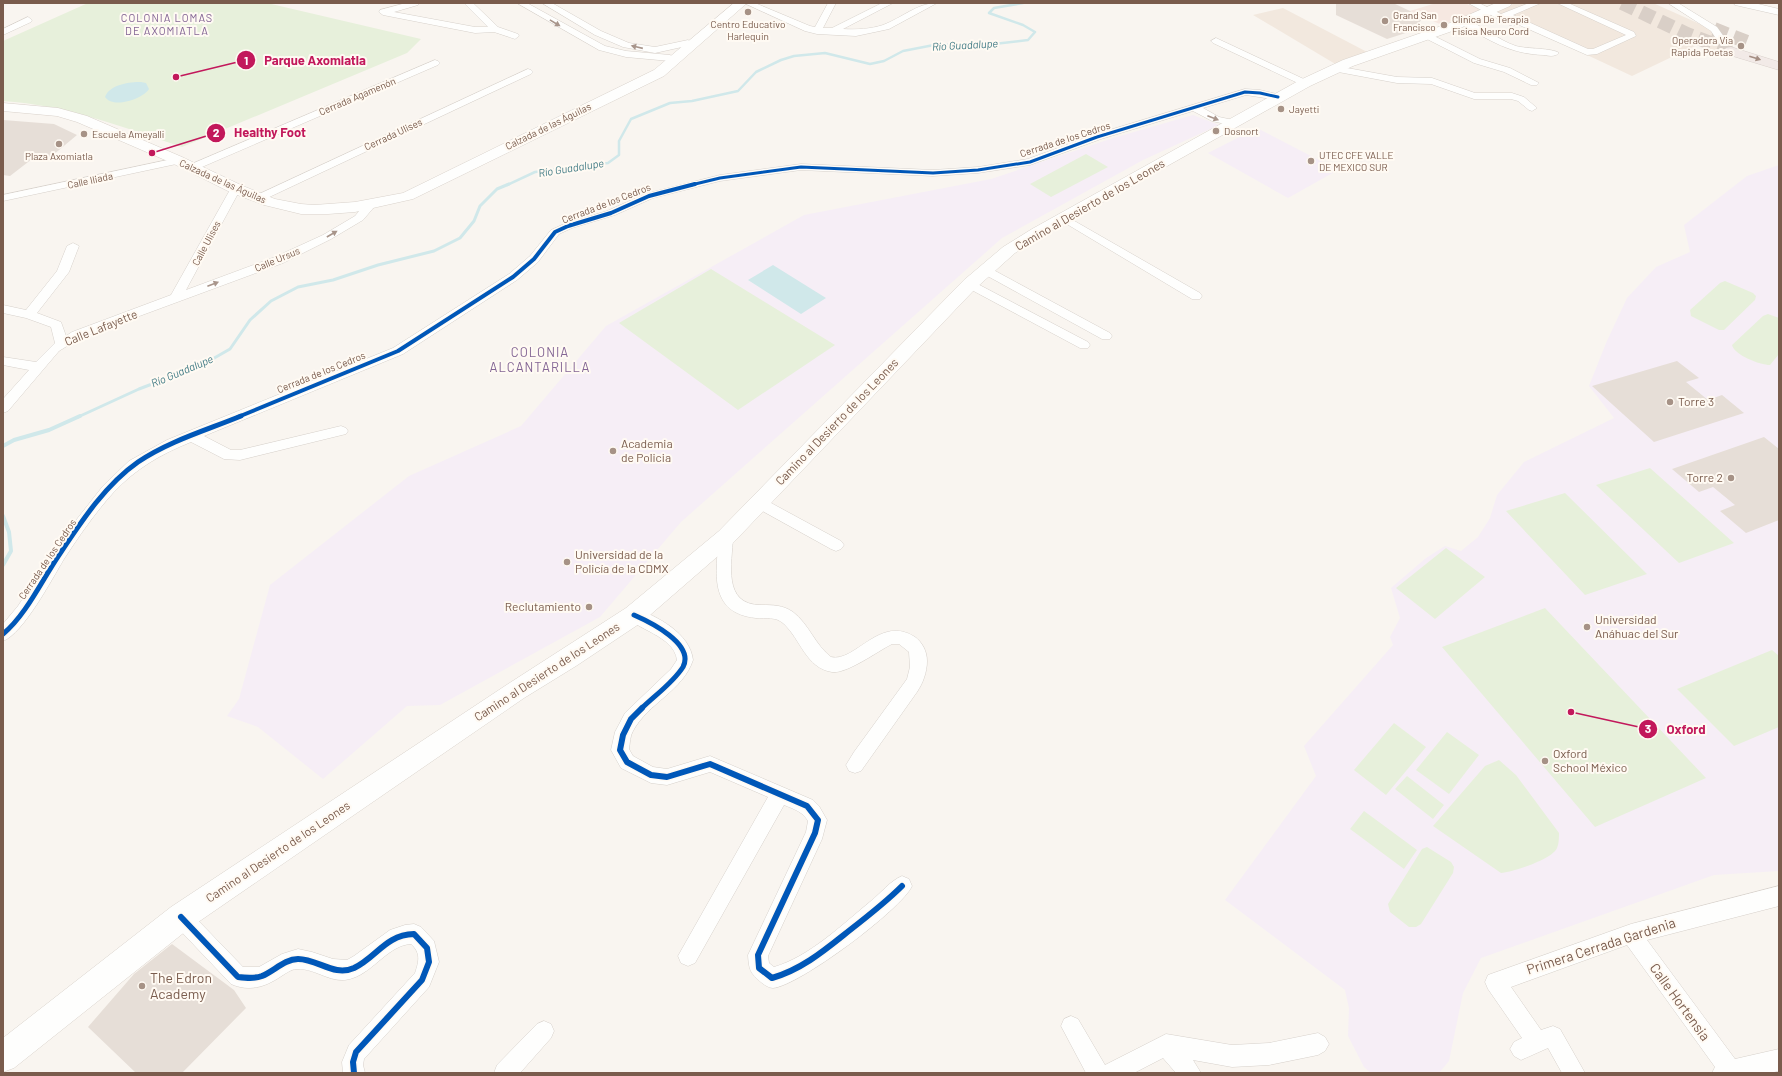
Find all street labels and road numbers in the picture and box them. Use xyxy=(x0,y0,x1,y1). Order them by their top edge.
street label: Cerrada Agamenón xyxy=(317,74,397,118)
street label: Calzada de las Águilas xyxy=(503,100,593,152)
street label: Cerrada Ulises xyxy=(362,115,424,153)
street label: Cerrada de los Cedros xyxy=(1018,119,1112,159)
street label: Camino al Desierto de los Leones xyxy=(1012,155,1167,253)
street label: Calzada de las Águilas xyxy=(178,156,269,206)
street label: Calle Iliada xyxy=(66,169,114,191)
street label: Cerrada de los Cedros xyxy=(560,180,652,226)
street label: Calle Ulises xyxy=(189,218,223,268)
street label: Calle Ursus xyxy=(253,244,302,274)
street label: Calle Lafayette xyxy=(62,306,139,348)
street label: Cerrada de los Cedros xyxy=(275,349,367,395)
street label: Camino al Desierto de los Leones xyxy=(772,355,901,488)
street label: Cerrada de los Cedros xyxy=(16,516,78,601)
street label: Camino al Desierto de los Leones xyxy=(471,619,622,723)
street label: Camino al Desierto de los Leones xyxy=(203,798,352,905)
street label: Primera Cerrada Gardenia xyxy=(1524,913,1678,978)
street label: Calle Hortensia xyxy=(1647,960,1714,1044)

